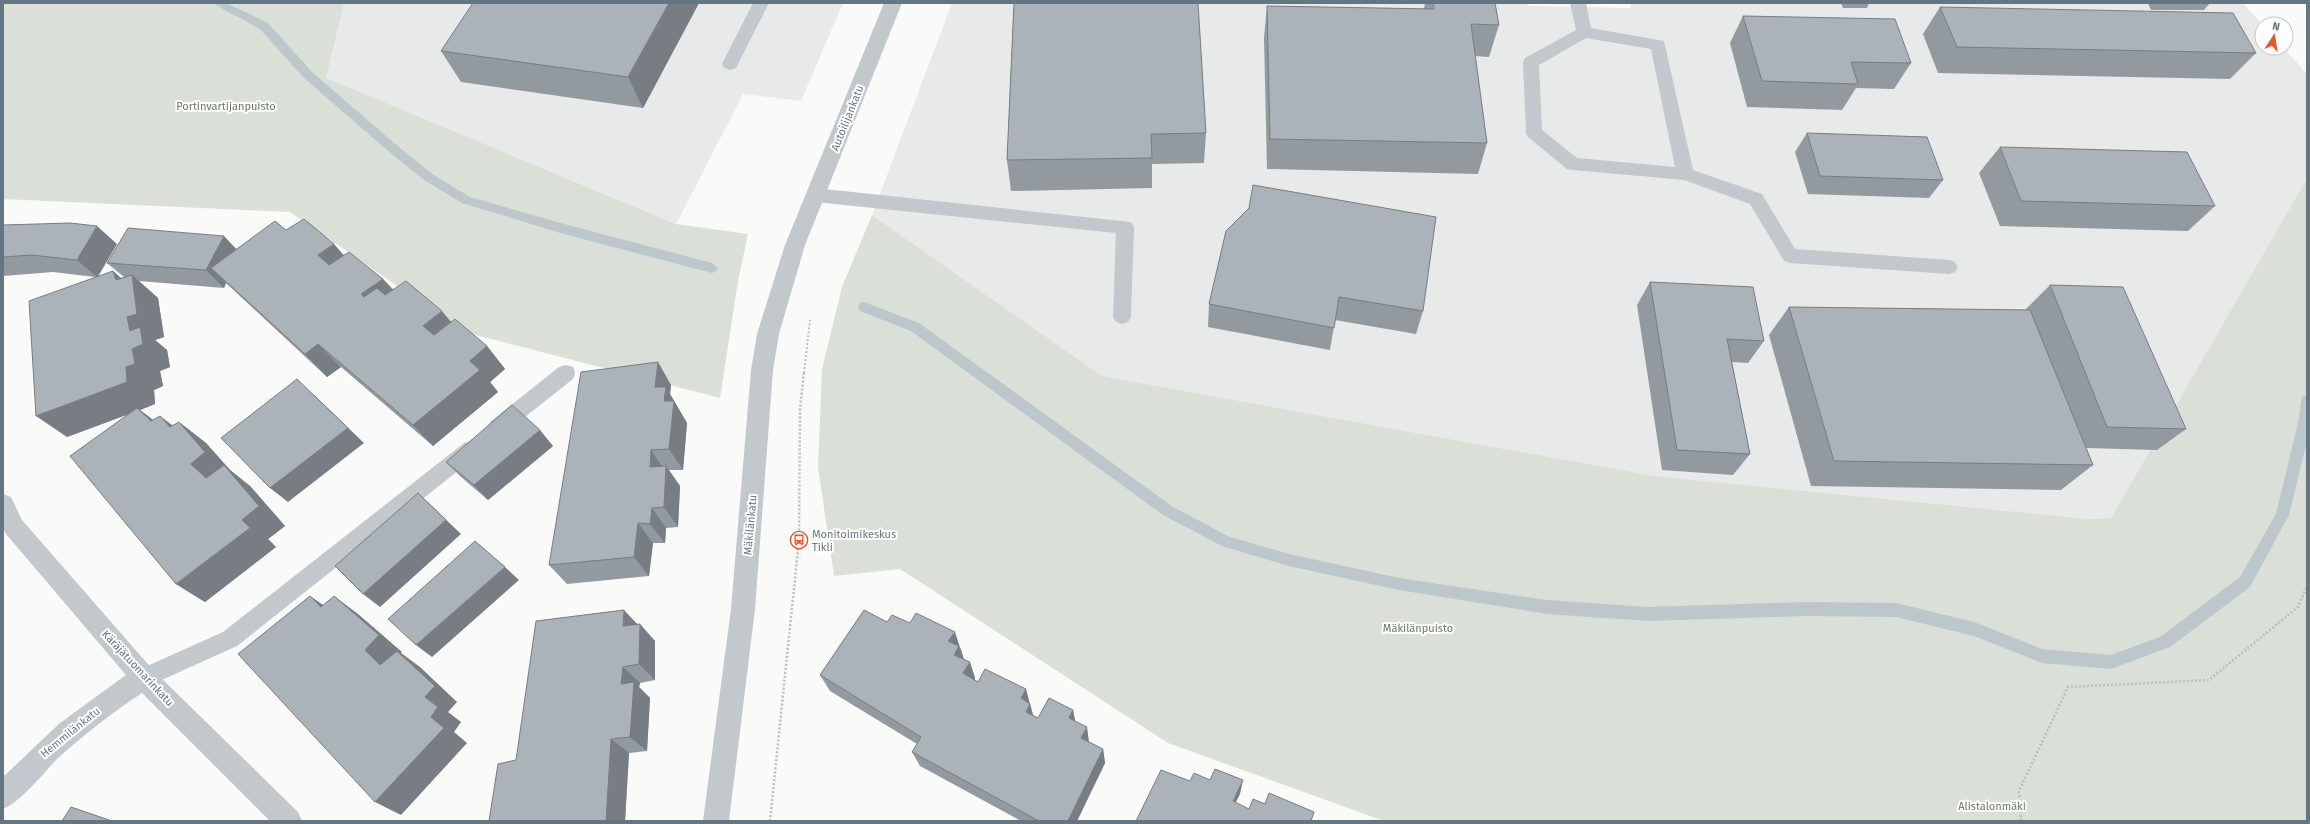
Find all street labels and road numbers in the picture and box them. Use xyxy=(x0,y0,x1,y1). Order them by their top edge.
street label: Autoilijankatu xyxy=(828,83,867,153)
street label: Mäkilänkatu xyxy=(741,494,760,556)
street label: Käräjätuomarinkatu xyxy=(99,628,176,709)
street label: Hemmilänkatu xyxy=(38,704,103,760)

